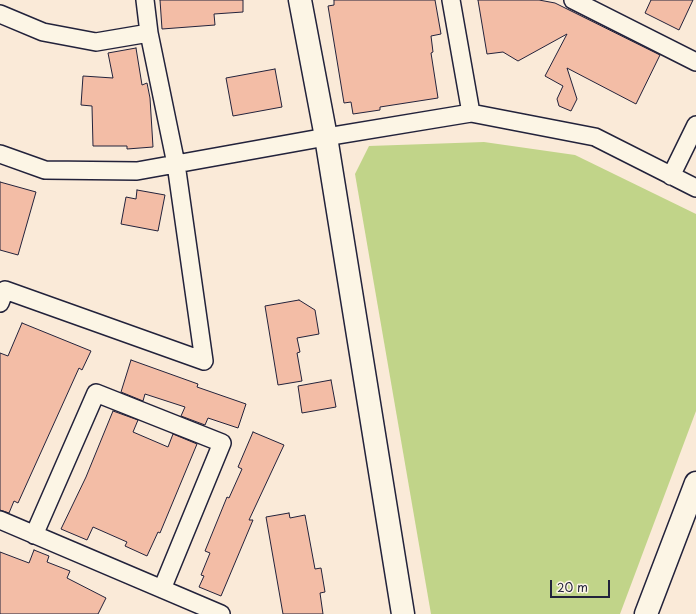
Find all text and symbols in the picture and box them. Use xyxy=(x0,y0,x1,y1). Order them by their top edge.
scale bar xyxy=(552,572,612,598)
text: 20 m xyxy=(557,578,588,596)

